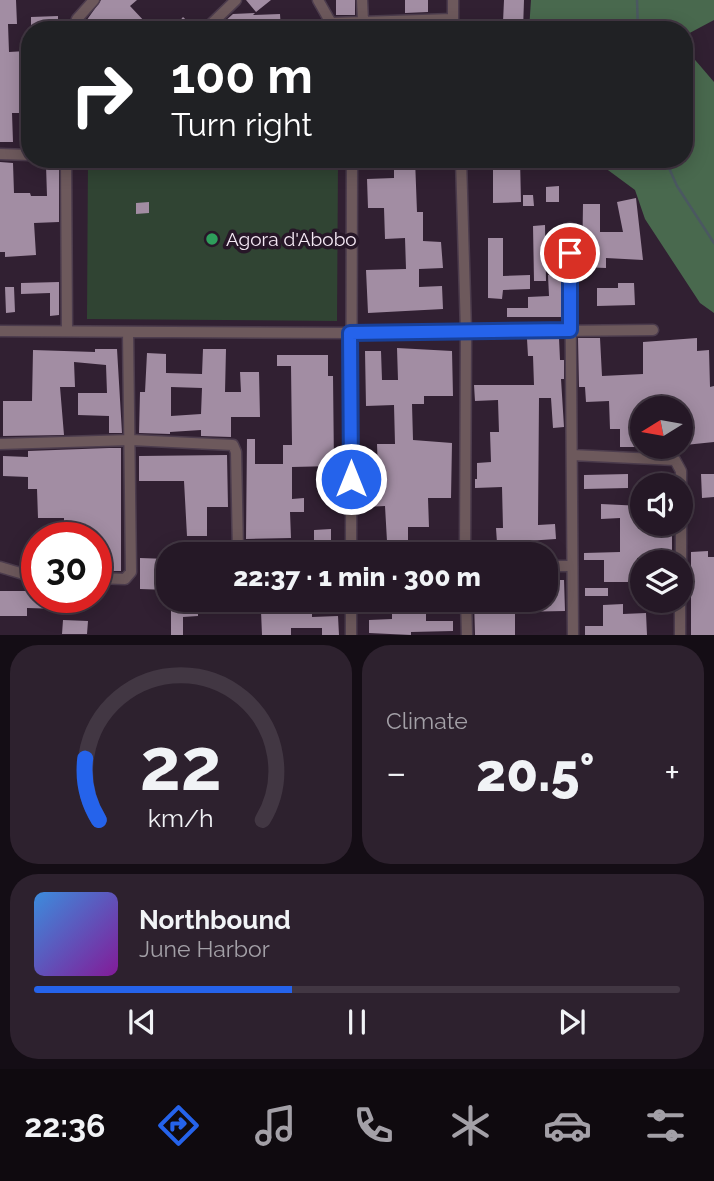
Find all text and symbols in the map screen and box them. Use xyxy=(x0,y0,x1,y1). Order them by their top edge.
text: 100 m xyxy=(171,47,313,104)
icon: right xyxy=(56,49,147,140)
text: Turn right xyxy=(171,106,312,143)
pin xyxy=(540,223,600,283)
place label: Agora d'Abobo xyxy=(226,228,357,250)
marker: Agora d'Abobo xyxy=(204,231,220,247)
icon: arrive xyxy=(551,234,589,272)
north arrow xyxy=(630,396,693,458)
map controls xyxy=(630,396,693,613)
position arrow xyxy=(314,442,388,516)
button: sound xyxy=(630,473,693,536)
speed limit sign: 30 xyxy=(21,522,112,613)
button: layers xyxy=(630,550,693,613)
text: 22:37 · 1 min · 300 m xyxy=(233,562,481,592)
text: Climate xyxy=(386,707,468,734)
text: 22 xyxy=(140,723,222,808)
text: 20.5° xyxy=(476,742,595,803)
text: − xyxy=(386,750,406,795)
text: + xyxy=(664,750,680,795)
text: km/h xyxy=(148,803,214,833)
text: Northbound xyxy=(139,905,291,935)
text: June Harbor xyxy=(139,935,270,962)
icon: previous xyxy=(123,1003,161,1041)
icon: pause xyxy=(338,1003,376,1041)
icon: next xyxy=(553,1003,591,1041)
icon: directions xyxy=(154,1101,203,1150)
icon: music xyxy=(251,1101,300,1150)
icon: phone xyxy=(349,1101,398,1150)
icon: climate xyxy=(446,1101,495,1150)
icon: car xyxy=(543,1101,592,1150)
icon: filters xyxy=(641,1101,690,1150)
text: 22:36 xyxy=(24,1107,105,1144)

